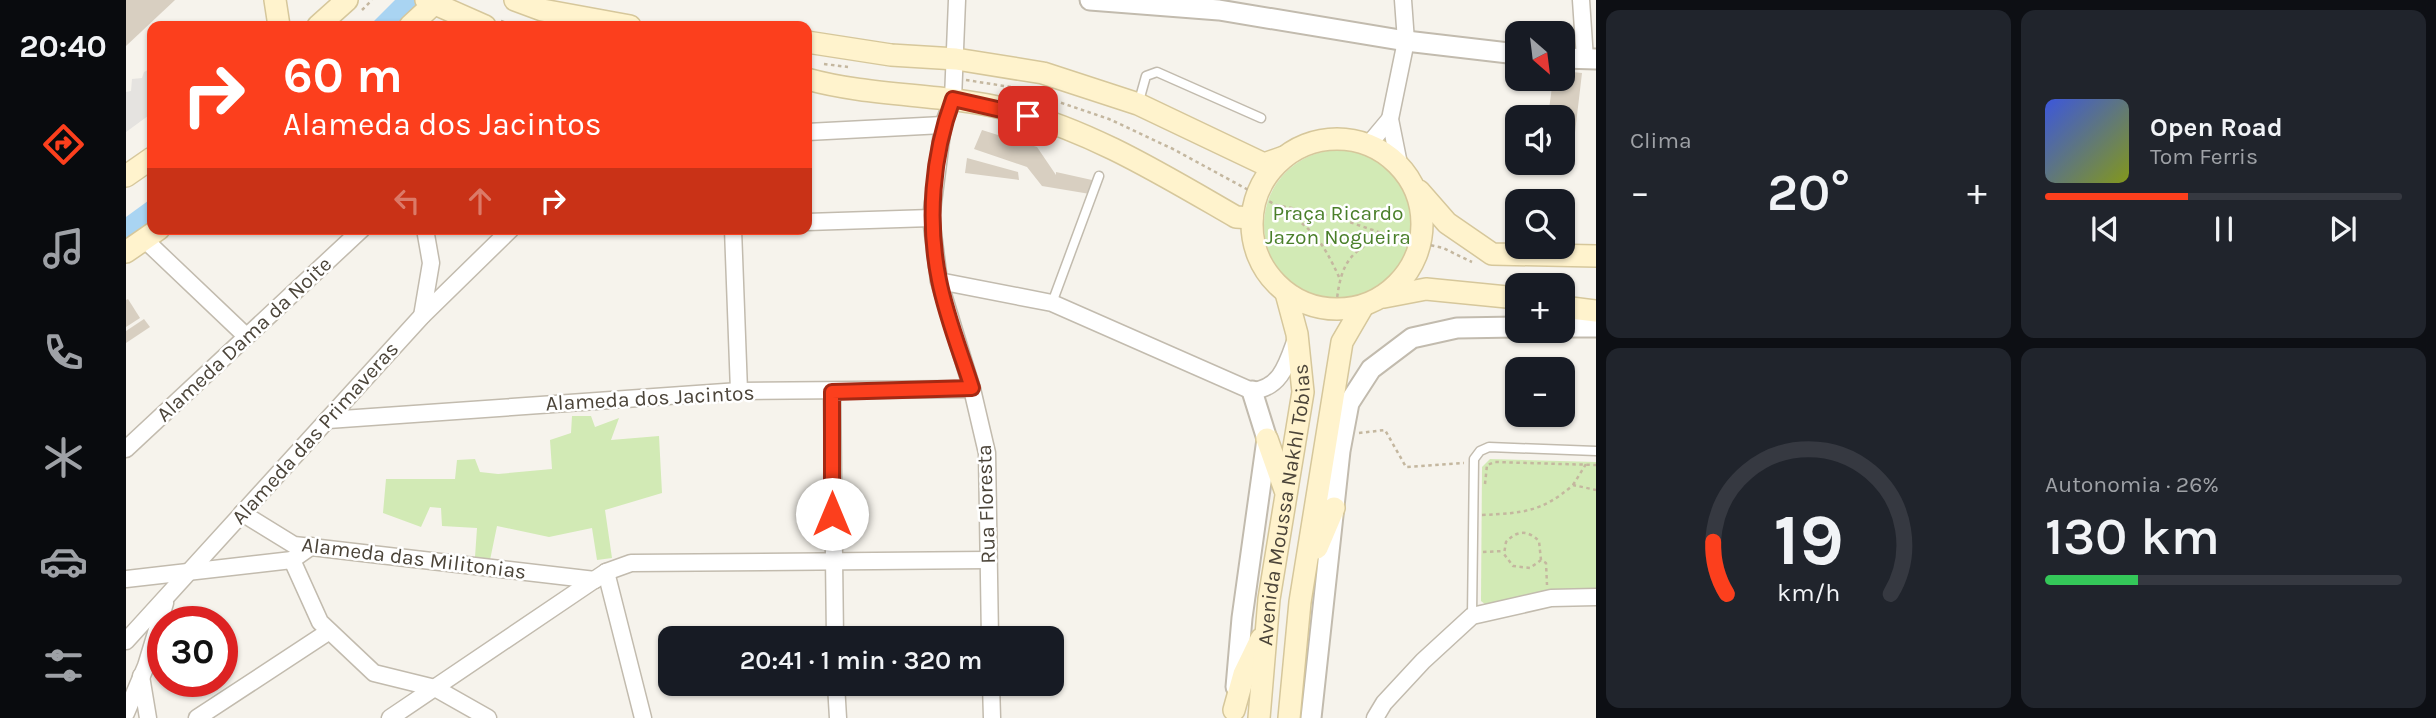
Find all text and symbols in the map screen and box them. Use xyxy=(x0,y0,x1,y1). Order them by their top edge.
north arrow xyxy=(1505,21,1575,91)
map controls xyxy=(1505,21,1575,427)
text: 20:40 xyxy=(19,28,107,65)
text: 60 m xyxy=(283,47,403,104)
icon: right xyxy=(168,49,259,140)
pin xyxy=(998,86,1058,146)
icon: arrive xyxy=(1009,97,1047,135)
button: sound xyxy=(1505,105,1575,175)
text: Alameda dos Jacintos xyxy=(283,106,602,143)
text: Open Road xyxy=(2150,112,2283,143)
icon: directions xyxy=(39,120,88,169)
text: Clima xyxy=(1630,127,1692,154)
text: Tom Ferris xyxy=(2150,143,2258,170)
text: 20° xyxy=(1767,162,1850,223)
text: − xyxy=(1630,170,1650,215)
text: + xyxy=(1967,170,1987,215)
icon: left xyxy=(388,182,426,220)
icon: ahead xyxy=(461,182,499,220)
icon: right xyxy=(534,182,572,220)
button: search xyxy=(1505,189,1575,259)
park label: Praça Ricardo Jazon Nogueira xyxy=(1265,201,1411,249)
icon: previous xyxy=(2086,210,2124,248)
icon: pause xyxy=(2205,210,2243,248)
icon: next xyxy=(2324,210,2362,248)
icon: music xyxy=(39,224,88,273)
street label: Alameda Dama da Noite xyxy=(152,252,336,426)
button: + xyxy=(1505,273,1575,343)
icon: phone xyxy=(39,328,88,377)
street label: Alameda das Primaveras xyxy=(227,337,403,529)
button: − xyxy=(1505,357,1575,427)
street label: Avenida Moussa Nakhl Tobias xyxy=(1253,363,1315,647)
street label: Alameda dos Jacintos xyxy=(545,381,755,415)
icon: climate xyxy=(39,433,88,482)
street label: Rua Floresta xyxy=(972,444,1000,564)
text: Autonomia · 26% xyxy=(2045,471,2219,498)
position arrow xyxy=(795,477,869,551)
text: 19 xyxy=(1773,497,1844,582)
text: 130 km xyxy=(2045,506,2220,567)
street label: Alameda das Militonias xyxy=(300,532,528,584)
icon: car xyxy=(39,537,88,586)
text: km/h xyxy=(1777,578,1840,607)
speed limit sign: 30 xyxy=(147,606,238,697)
icon: filters xyxy=(39,641,88,690)
text: 20:41 · 1 min · 320 m xyxy=(740,645,982,676)

